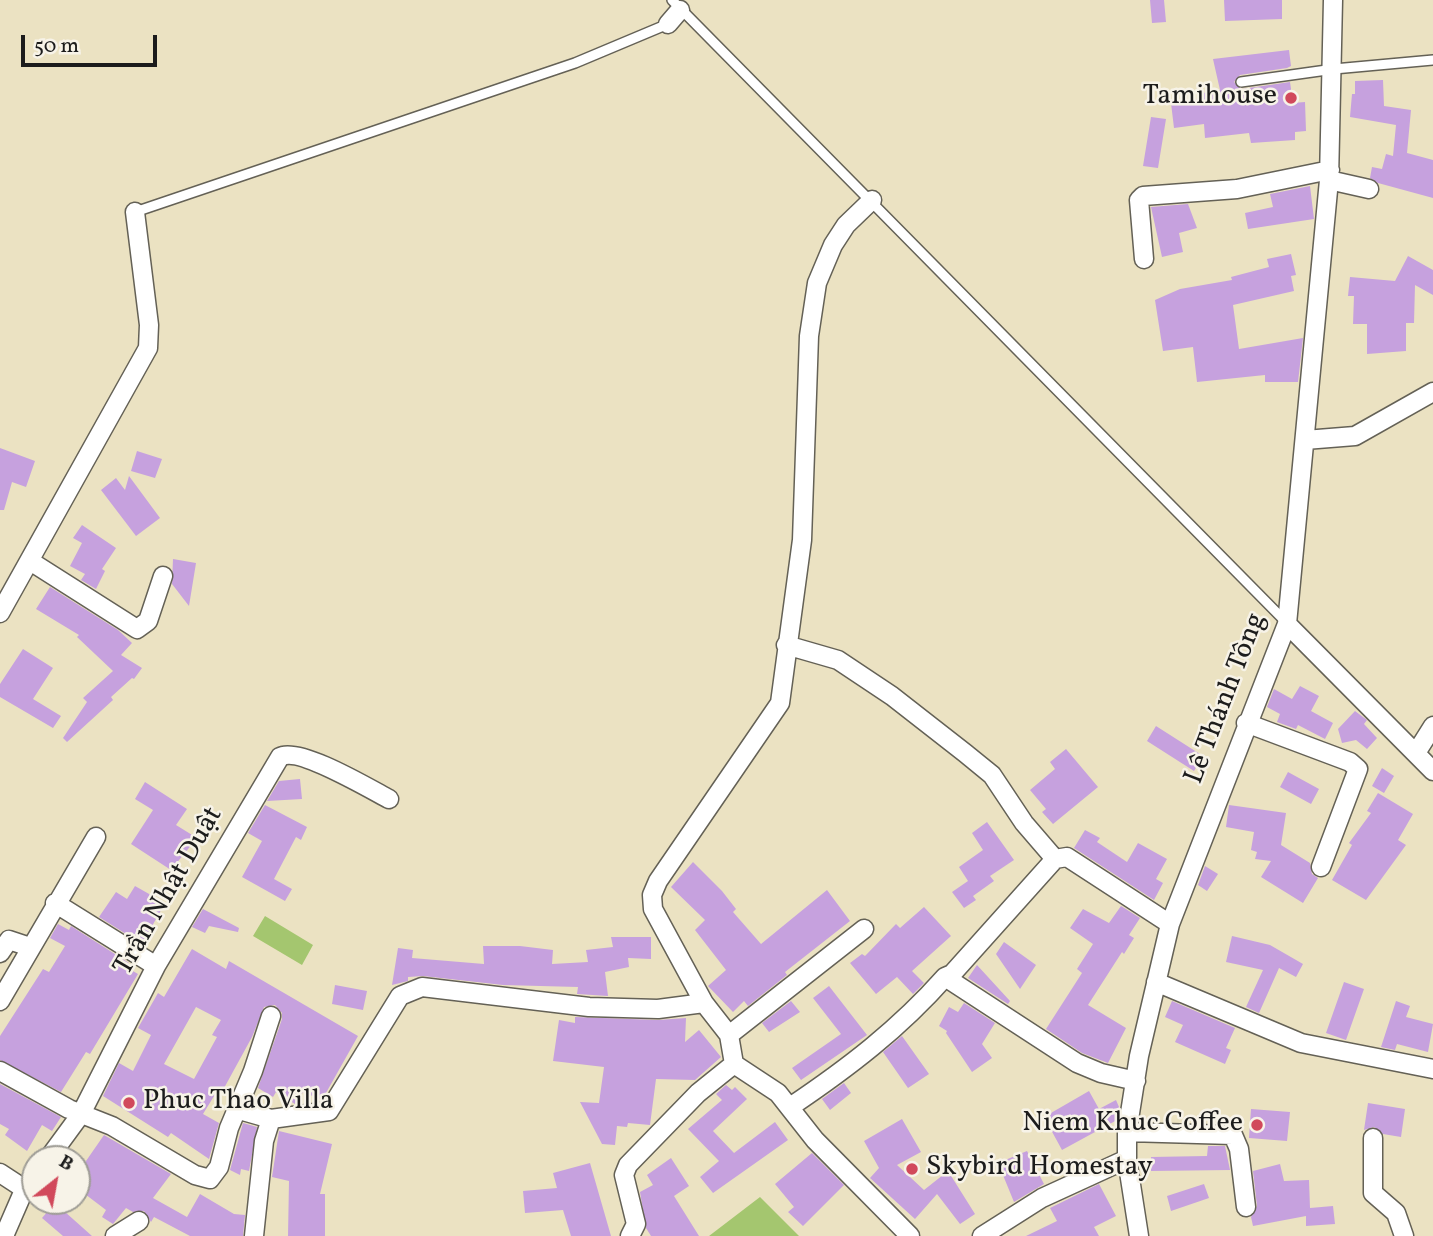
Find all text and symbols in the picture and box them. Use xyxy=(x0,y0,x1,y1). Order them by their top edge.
scale bar xyxy=(24,21,161,65)
text: 50 m xyxy=(34,32,79,61)
place label: Tamihouse xyxy=(1143,81,1277,115)
marker: Tamihouse xyxy=(1283,90,1299,106)
street label: Lê Thánh Tông xyxy=(1179,609,1275,789)
street label: Trần Nhật Duật xyxy=(108,802,232,982)
place label: Phuc Thao Villa xyxy=(143,1086,334,1120)
marker: Phuc Thao Villa xyxy=(121,1095,137,1111)
place label: Niem Khuc Coffee xyxy=(1022,1108,1243,1142)
marker: Niem Khuc Coffee xyxy=(1249,1117,1265,1133)
north arrow xyxy=(21,1145,91,1215)
text: B xyxy=(54,1149,78,1178)
place label: Skybird Homestay xyxy=(926,1152,1153,1186)
marker: Skybird Homestay xyxy=(904,1161,920,1177)

